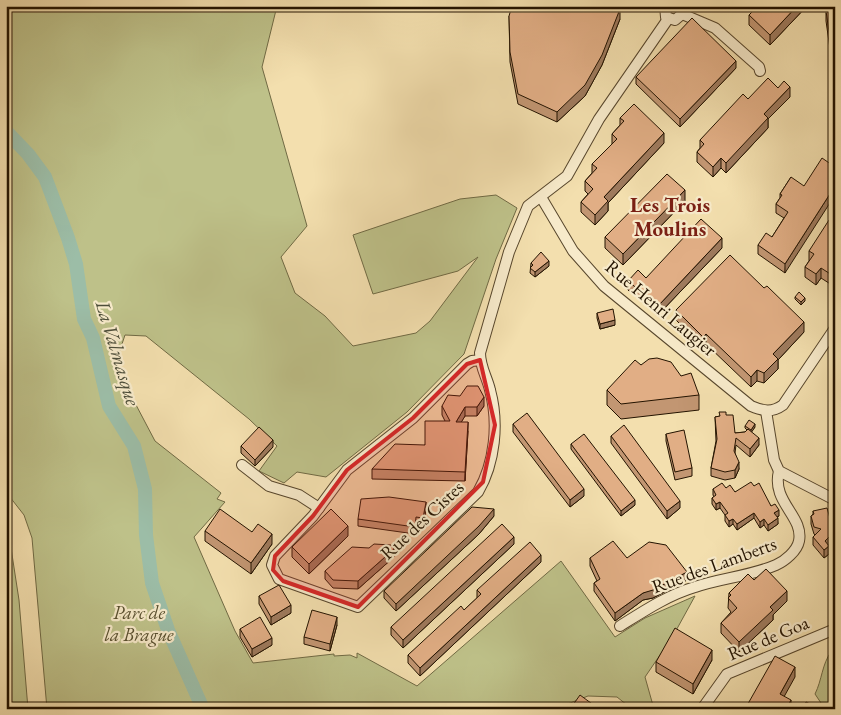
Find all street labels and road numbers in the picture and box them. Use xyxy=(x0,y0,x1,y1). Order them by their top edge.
street label: Rue Henri Laugier xyxy=(600,254,722,362)
street label: Rue des Cistes xyxy=(375,475,469,565)
street label: Rue des Lamberts xyxy=(648,531,780,599)
street label: Rue de Goa xyxy=(724,610,813,666)

